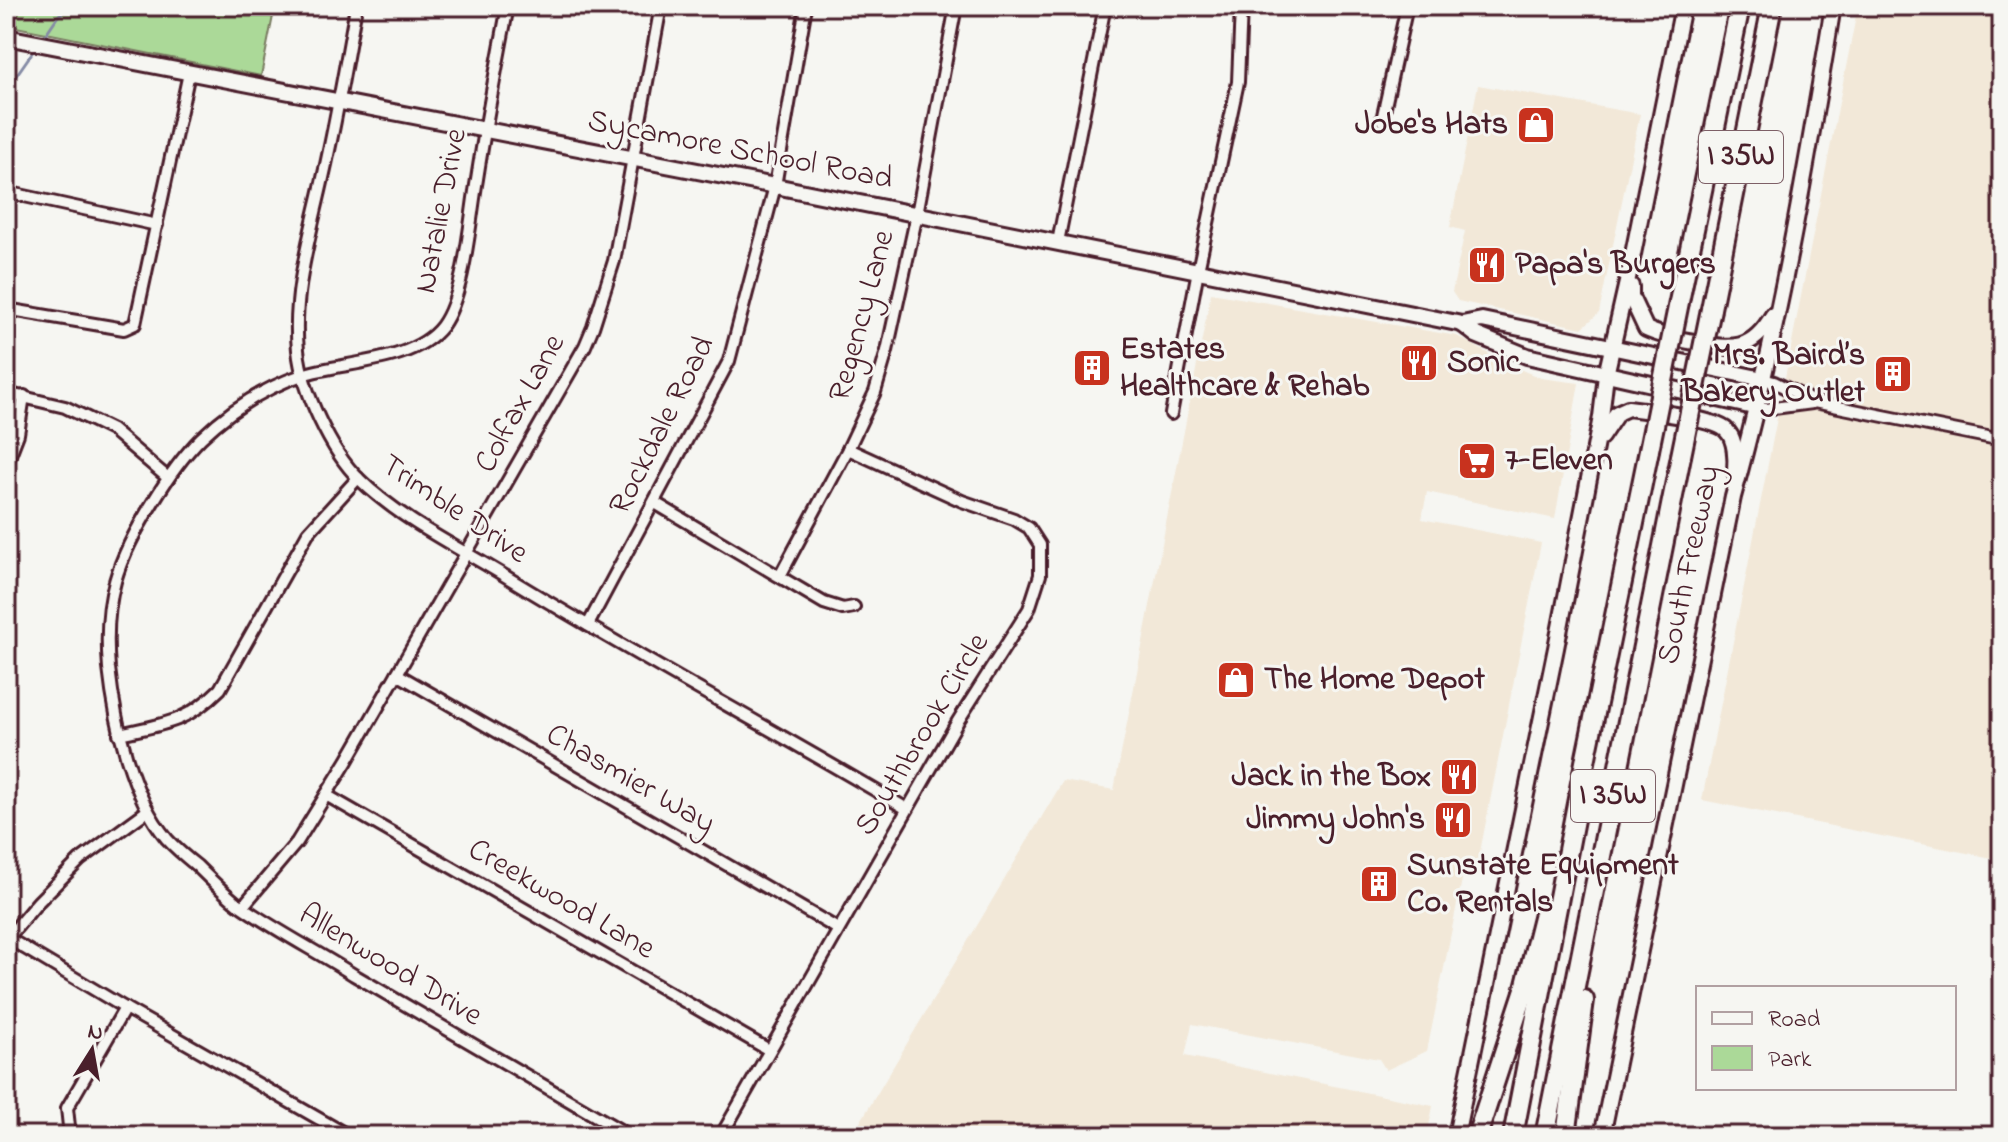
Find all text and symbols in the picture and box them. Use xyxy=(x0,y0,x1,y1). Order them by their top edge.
street label: Sycamore School Road xyxy=(583,98,897,204)
place label: Jobe's Hats xyxy=(1355,102,1508,149)
shop icon: Jobe's Hats xyxy=(1515,104,1557,146)
street label: Natalie Drive xyxy=(403,124,481,298)
road number: I 35W xyxy=(1699,131,1783,183)
street label: Regency Lane xyxy=(818,224,909,407)
place label: Papa's Burgers xyxy=(1515,242,1716,290)
restaurant icon: Papa's Burgers xyxy=(1466,244,1508,286)
street label: Colfax Lane xyxy=(464,325,579,482)
place label: Estates Healthcare & Rehab xyxy=(1120,327,1369,411)
street label: Rockdale Road xyxy=(598,328,728,524)
place label: Mrs. Baird’s Bakery Outlet xyxy=(1680,333,1865,418)
place label: Sonic xyxy=(1447,340,1521,387)
restaurant icon: Sonic xyxy=(1398,342,1440,384)
building icon: Estates Healthcare & Rehab xyxy=(1071,347,1113,389)
building icon: Mrs. Baird’s Bakery Outlet xyxy=(1872,353,1914,395)
place label: 7-Eleven xyxy=(1505,438,1613,485)
supermarket icon: 7-Eleven xyxy=(1456,440,1498,482)
street label: Trimble Drive xyxy=(371,443,538,577)
street label: South Freeway xyxy=(1646,461,1734,669)
street label: Southbrook Circle xyxy=(844,624,1003,846)
place label: The Home Depot xyxy=(1264,657,1485,704)
shop icon: The Home Depot xyxy=(1215,659,1257,701)
street label: Chasmier Way xyxy=(536,712,724,848)
place label: Jack in the Box xyxy=(1232,754,1431,801)
restaurant icon: Jack in the Box xyxy=(1438,756,1480,798)
road number: I 35W xyxy=(1571,770,1655,822)
place label: Jimmy John's xyxy=(1246,797,1425,845)
restaurant icon: Jimmy John's xyxy=(1432,799,1474,841)
street label: Creekwood Lane xyxy=(459,827,664,973)
place label: Sunstate Equipment Co. Rentals xyxy=(1407,843,1679,927)
building icon: Sunstate Equipment Co. Rentals xyxy=(1358,863,1400,905)
street label: Allenwood Drive xyxy=(289,892,492,1040)
legend xyxy=(1696,986,1956,1090)
text: Road xyxy=(1768,1003,1821,1038)
north arrow xyxy=(52,1010,132,1090)
text: N xyxy=(85,1016,106,1050)
text: Park xyxy=(1768,1043,1812,1078)

